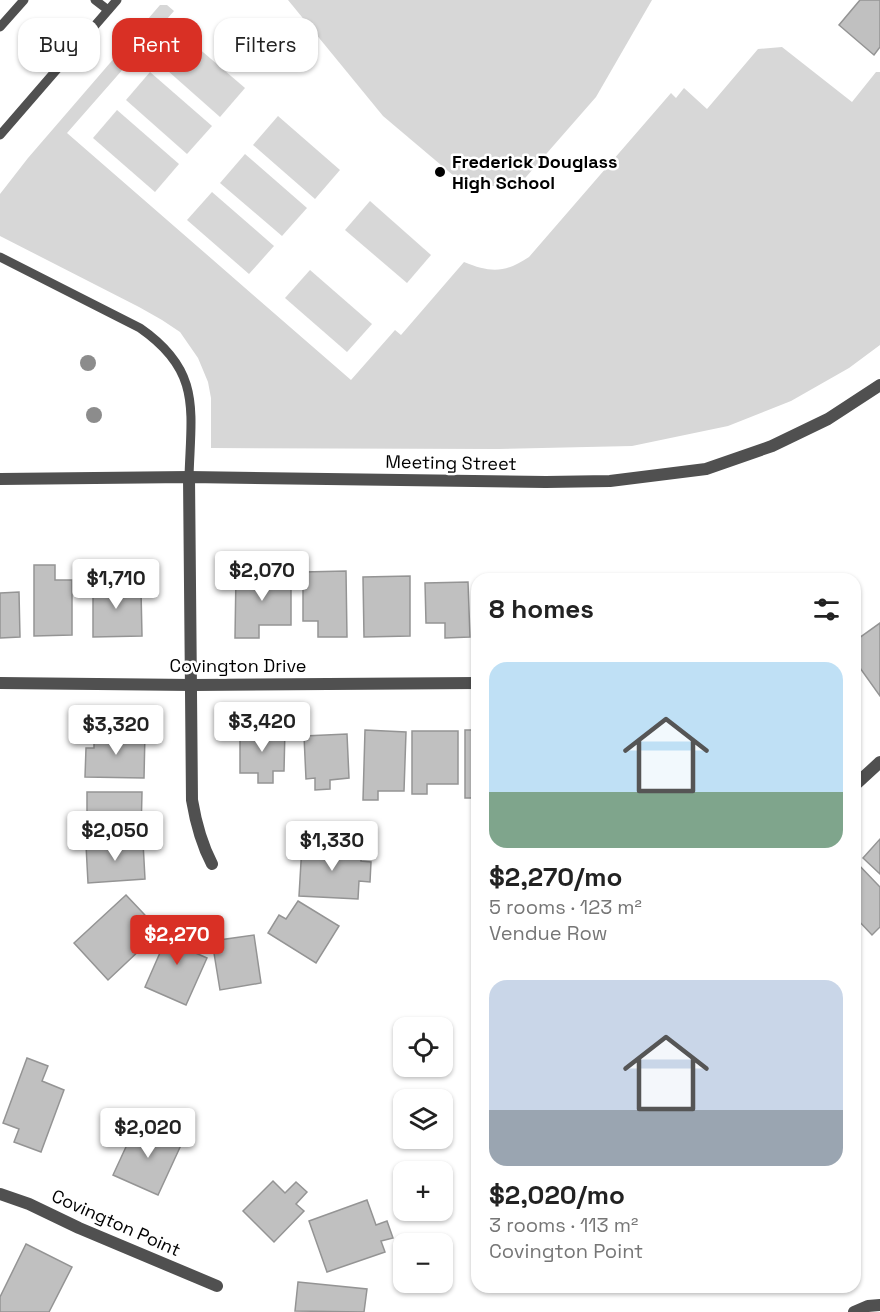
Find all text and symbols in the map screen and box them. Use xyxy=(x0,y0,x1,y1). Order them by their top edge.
chip: Buy xyxy=(18,18,100,72)
chip: Rent xyxy=(112,18,202,72)
chip: Filters xyxy=(214,18,318,72)
place label: Frederick Douglass High School xyxy=(452,150,617,194)
marker: Frederick Douglass High School xyxy=(433,165,447,179)
street label: Meeting Street xyxy=(385,450,517,475)
pin: $2,070 xyxy=(213,551,311,602)
text: $2,070 xyxy=(229,557,295,583)
pin: $1,710 xyxy=(67,559,165,610)
text: $1,710 xyxy=(86,565,146,591)
text: 8 homes xyxy=(489,592,594,626)
icon: filters xyxy=(810,593,843,626)
street label: Covington Drive xyxy=(170,654,306,677)
icon: home xyxy=(612,701,720,809)
pin: $3,420 xyxy=(213,702,311,753)
pin: $3,320 xyxy=(67,705,165,756)
text: $3,420 xyxy=(228,708,296,734)
text: $3,320 xyxy=(82,711,150,737)
pin: $2,050 xyxy=(66,811,164,862)
text: $2,050 xyxy=(81,817,149,843)
pin: $1,330 xyxy=(283,821,381,872)
text: $1,330 xyxy=(300,827,364,853)
text: $2,270/mo xyxy=(489,860,622,894)
text: 5 rooms · 123 m² xyxy=(489,894,642,920)
pin: $2,270 xyxy=(128,915,226,966)
text: Vendue Row xyxy=(489,920,608,946)
text: $2,270 xyxy=(144,921,210,947)
map controls xyxy=(393,1017,453,1293)
button: locate xyxy=(393,1017,453,1077)
icon: home xyxy=(612,1019,720,1127)
button: layers xyxy=(393,1089,453,1149)
pin: $2,020 xyxy=(99,1108,197,1159)
text: $2,020 xyxy=(114,1114,182,1140)
button: + xyxy=(393,1161,453,1221)
text: $2,020/mo xyxy=(489,1178,625,1212)
street label: Covington Point xyxy=(48,1184,184,1261)
text: 3 rooms · 113 m² xyxy=(489,1212,638,1238)
button: − xyxy=(393,1233,453,1293)
text: Covington Point xyxy=(489,1238,643,1264)

